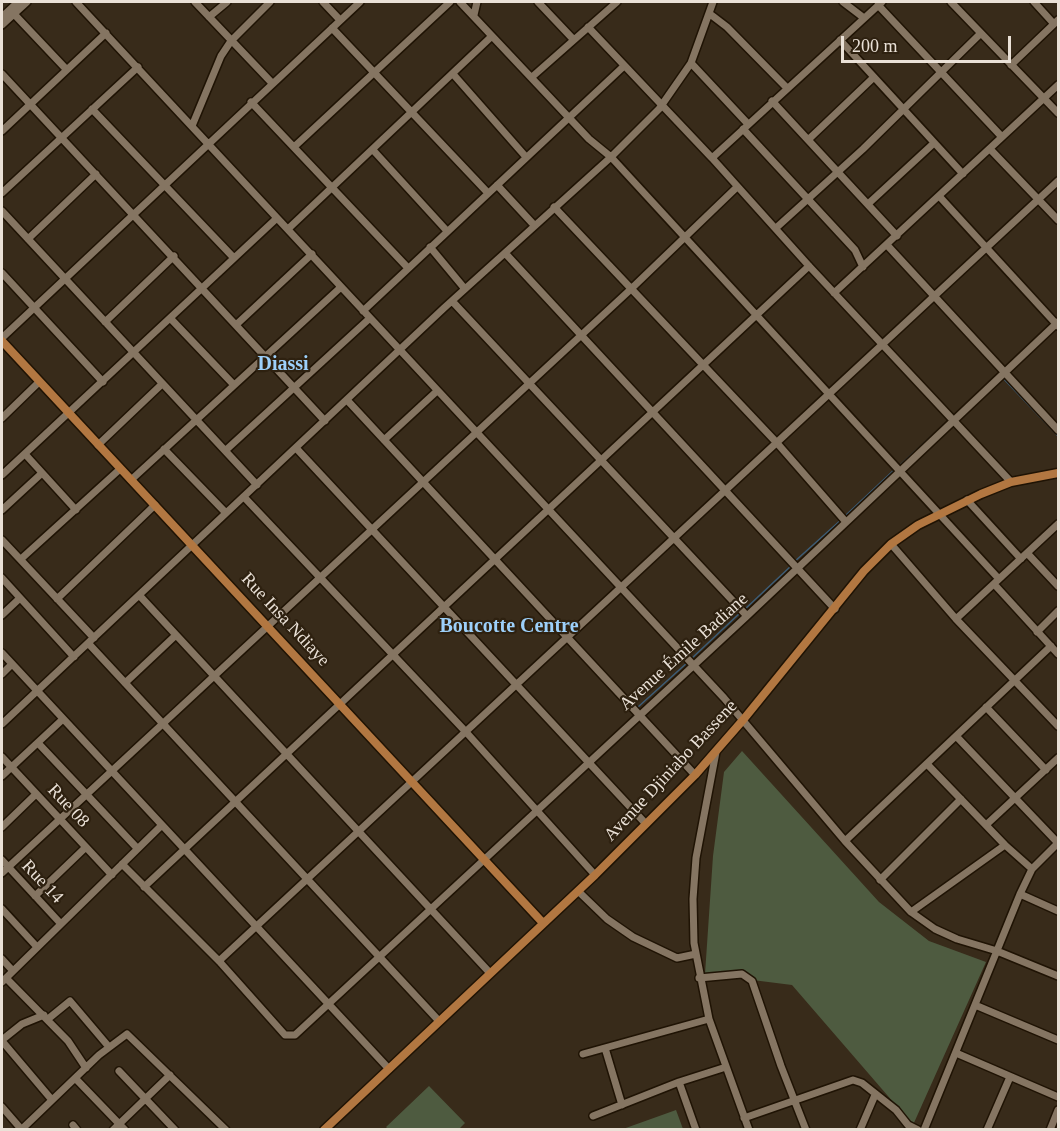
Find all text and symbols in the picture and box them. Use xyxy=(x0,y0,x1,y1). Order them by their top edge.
scale bar xyxy=(844,24,1014,62)
text: 200 m xyxy=(852,36,898,56)
district label: Diassi xyxy=(257,353,309,377)
street label: Rue Insa Ndiaye xyxy=(236,569,334,671)
street label: Avenue Émile Badiane xyxy=(615,589,753,715)
district label: Boucotte Centre xyxy=(439,615,579,639)
street label: Avenue Djiniabo Bassene xyxy=(600,696,742,846)
street label: Rue 08 xyxy=(43,780,93,832)
street label: Rue 14 xyxy=(17,856,67,908)

